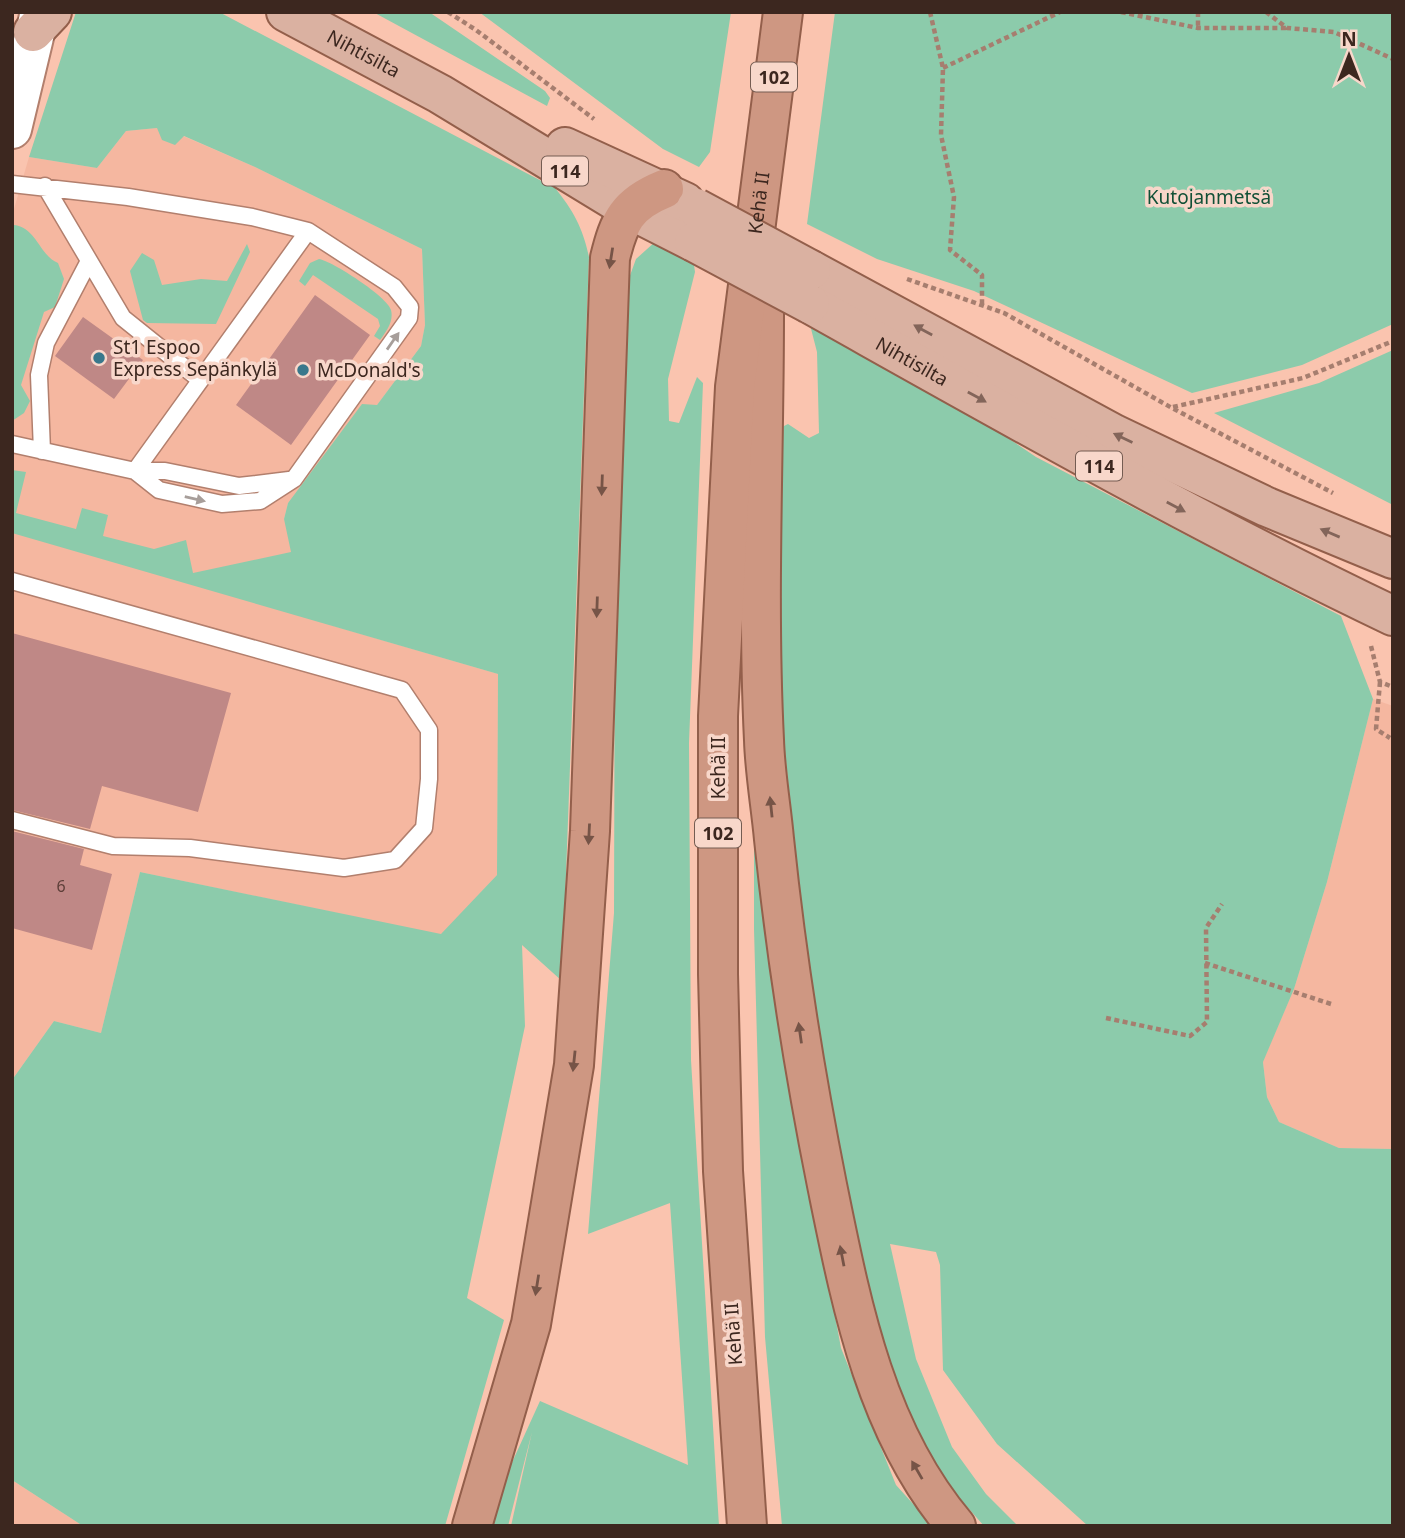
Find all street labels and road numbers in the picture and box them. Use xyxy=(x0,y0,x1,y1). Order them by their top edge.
street label: Nihtisilta xyxy=(323,23,405,83)
road number: 102 xyxy=(751,62,797,92)
road number: 114 xyxy=(542,156,588,186)
street label: Kehä II xyxy=(742,170,775,236)
street label: Nihtisilta xyxy=(871,330,953,392)
road number: 114 xyxy=(1076,452,1122,480)
street label: Kehä II xyxy=(705,737,731,799)
road number: 102 xyxy=(695,818,741,848)
street label: Kehä II xyxy=(718,1302,748,1366)

